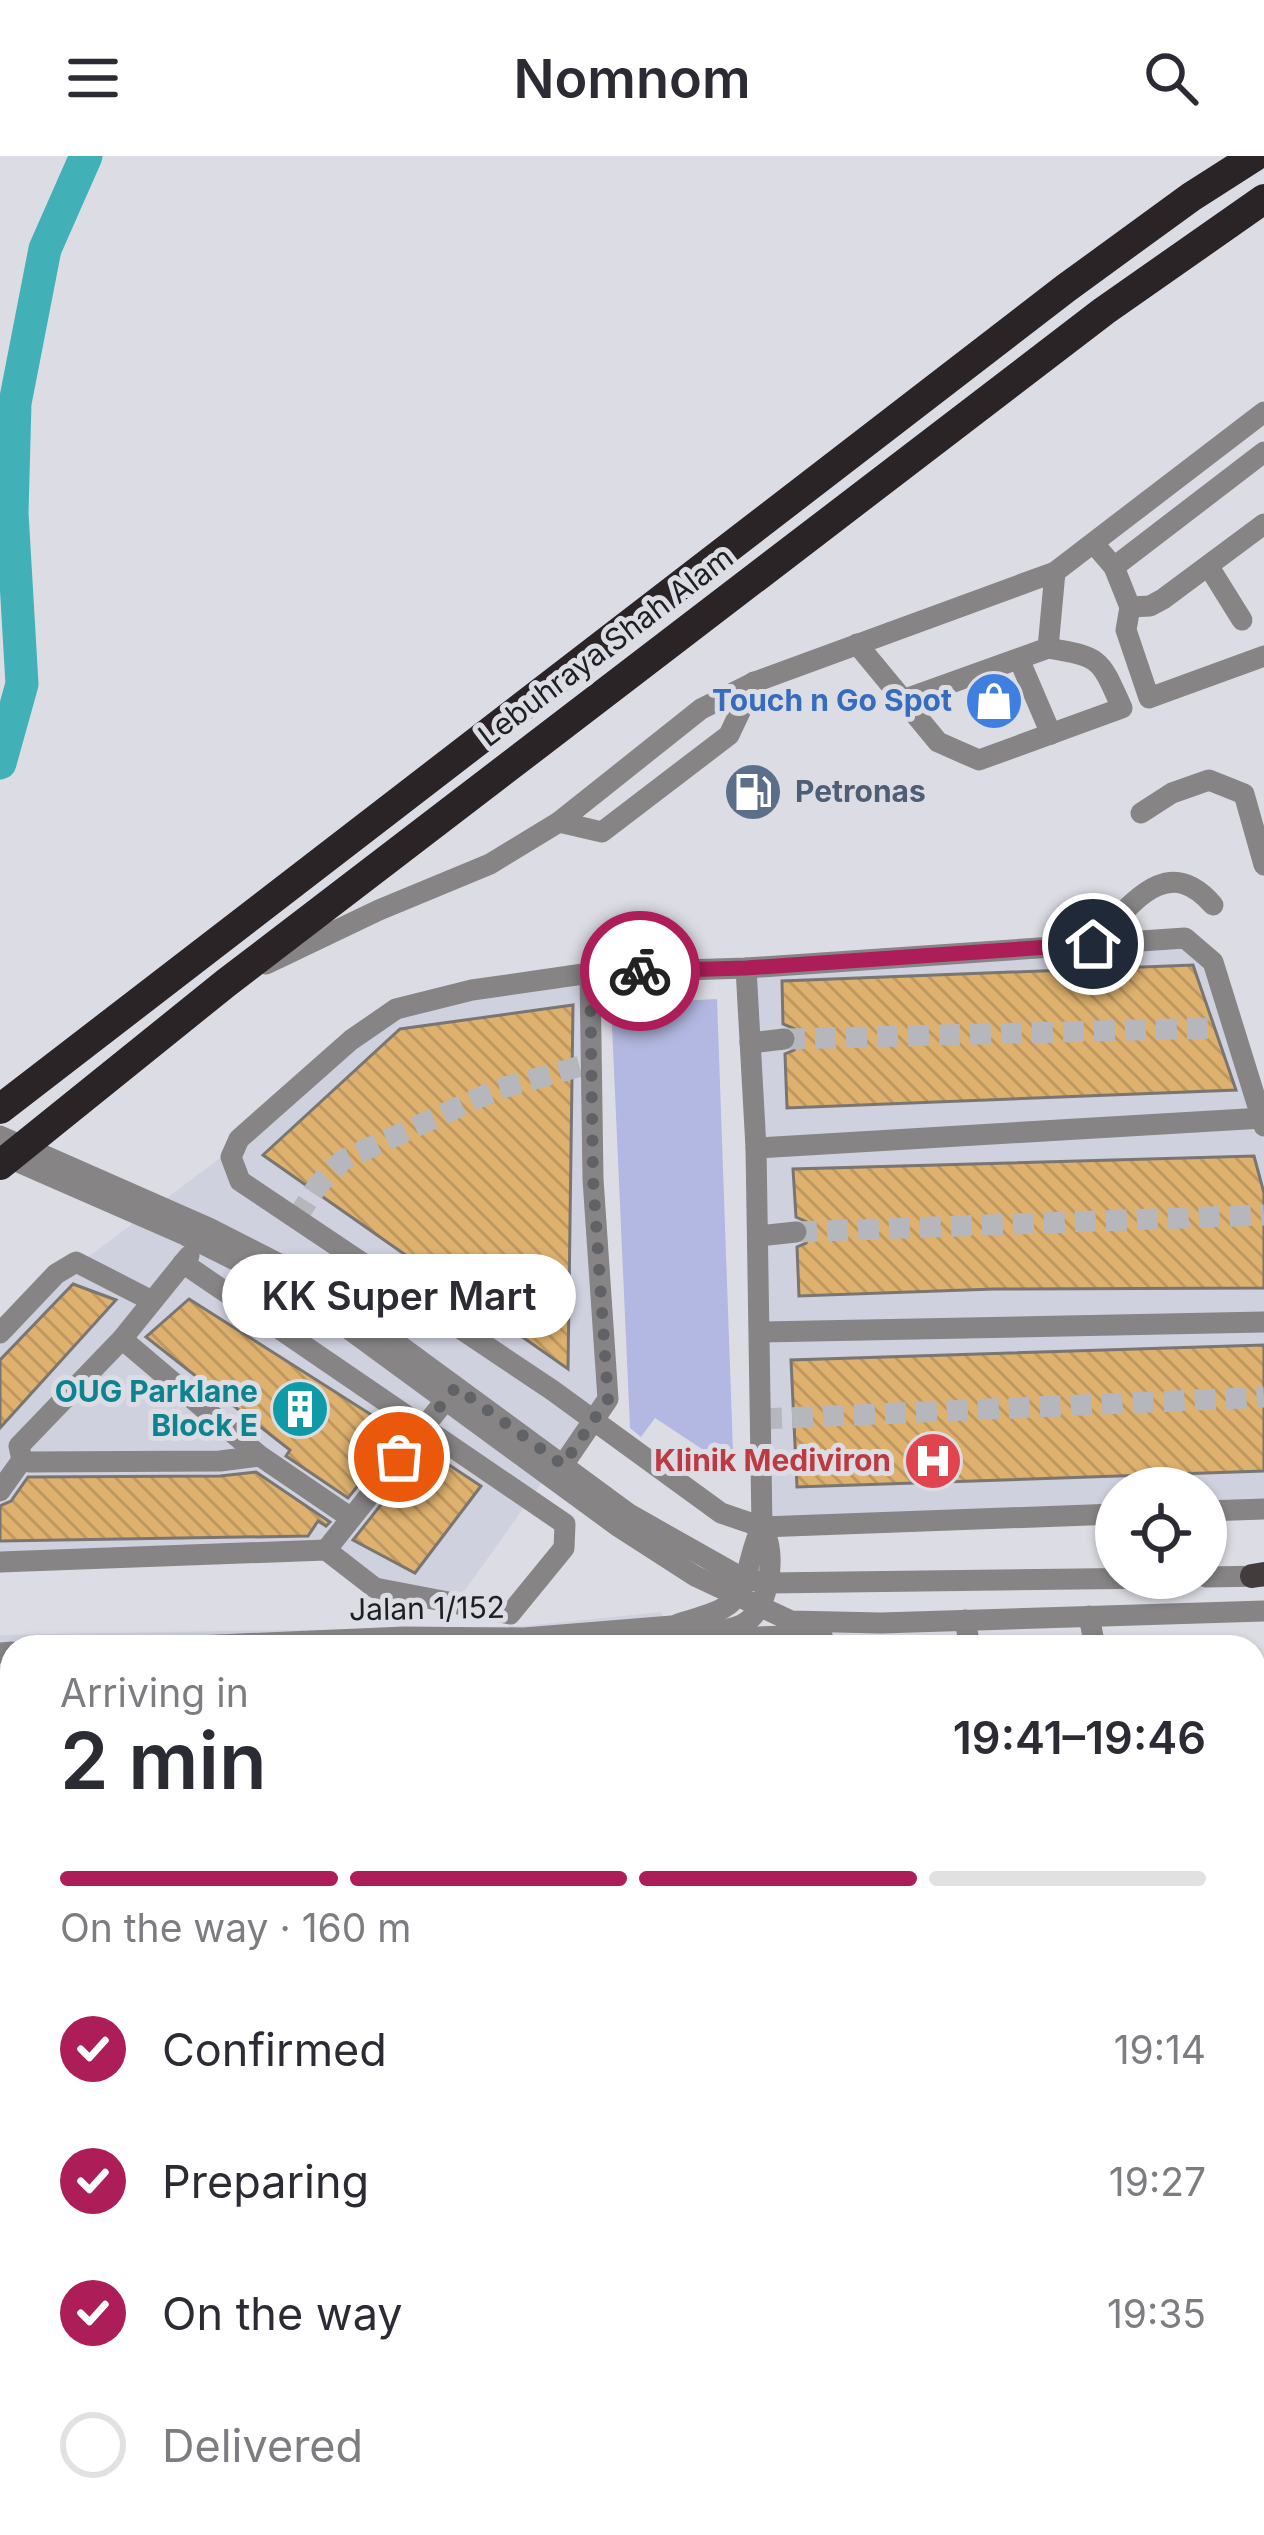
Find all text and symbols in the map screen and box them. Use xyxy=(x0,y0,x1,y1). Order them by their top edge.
icon: menu xyxy=(60,45,126,111)
icon: search xyxy=(1138,45,1204,111)
text: Nomnom xyxy=(513,46,751,111)
street label: Lebuhraya Shah Alam xyxy=(471,539,740,754)
shop icon: Touch n Go Spot xyxy=(963,670,1025,732)
place label: Touch n Go Spot xyxy=(712,682,952,718)
fuel station icon: Petronas xyxy=(722,761,784,823)
place label: Petronas xyxy=(795,773,926,809)
pin xyxy=(1042,893,1144,995)
courier xyxy=(580,911,700,1031)
icon: home xyxy=(1060,911,1126,977)
icon: bike xyxy=(607,938,673,1004)
callout: KK Super Mart xyxy=(222,1253,576,1337)
text: KK Super Mart xyxy=(262,1272,536,1319)
place label: OUG Parklane Block E xyxy=(55,1373,258,1443)
building icon: OUG Parklane Block E xyxy=(269,1378,331,1440)
pin xyxy=(348,1406,450,1508)
icon: bag xyxy=(366,1424,432,1490)
hospital icon: Klinik Mediviron xyxy=(902,1430,964,1492)
place label: Klinik Mediviron xyxy=(654,1442,891,1478)
map controls xyxy=(1095,1467,1227,1599)
button: locate xyxy=(1095,1467,1227,1599)
street label: Jalan 1/152 xyxy=(349,1589,505,1627)
text: Arriving in xyxy=(60,1669,249,1716)
text: 19:41–19:46 xyxy=(953,1710,1206,1765)
text: 2 min xyxy=(60,1713,267,1808)
text: On the way · 160 m xyxy=(60,1904,411,1951)
icon: check xyxy=(60,2016,126,2082)
text: Confirmed xyxy=(162,2022,387,2077)
text: 19:14 xyxy=(1114,2026,1206,2073)
icon: check xyxy=(60,2148,126,2214)
text: Preparing xyxy=(162,2154,369,2209)
text: 19:27 xyxy=(1109,2158,1206,2205)
icon: check xyxy=(60,2280,126,2346)
text: On the way xyxy=(162,2286,403,2341)
text: 19:35 xyxy=(1107,2290,1206,2337)
text: Delivered xyxy=(162,2418,363,2473)

